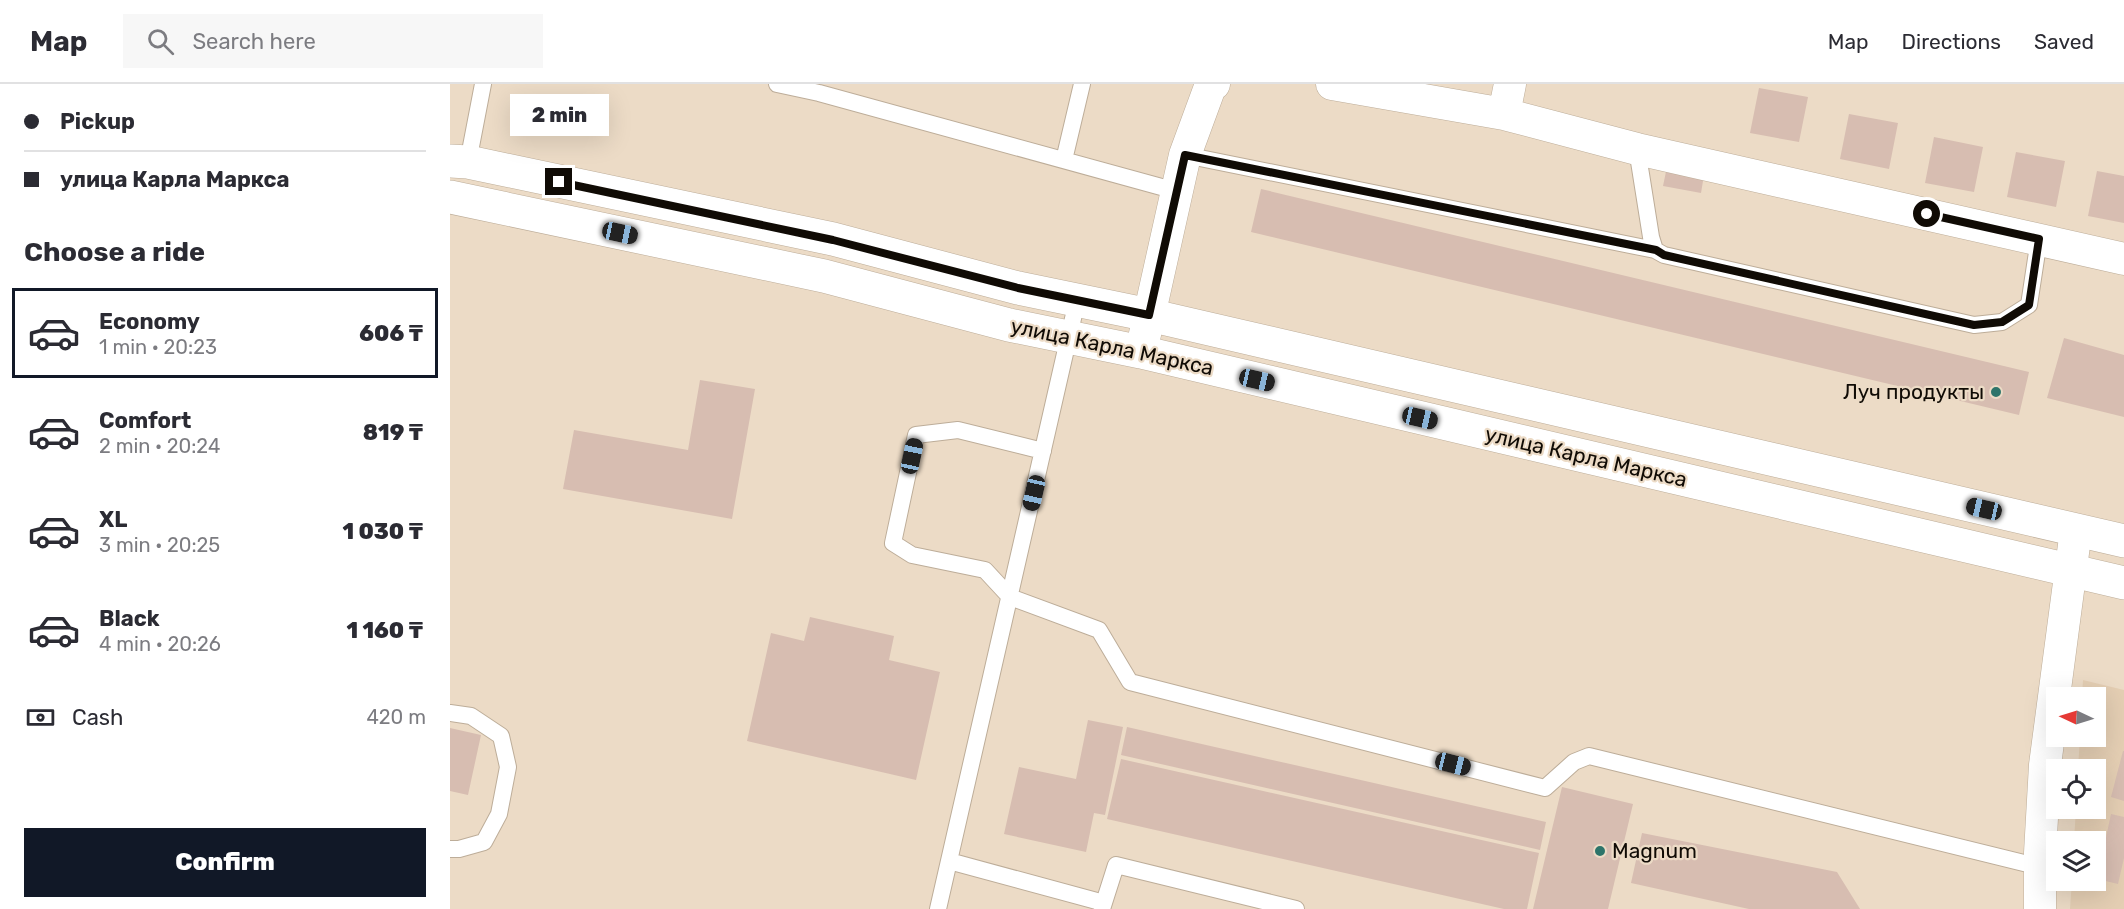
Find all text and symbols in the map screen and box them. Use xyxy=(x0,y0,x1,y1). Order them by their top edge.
search box xyxy=(123,14,543,68)
text: Map xyxy=(30,25,87,58)
icon: search xyxy=(144,25,177,58)
text: Search here xyxy=(192,28,316,55)
text: Map xyxy=(1828,29,1869,54)
text: Directions xyxy=(1902,29,2001,54)
text: Saved xyxy=(2034,29,2094,54)
callout: 2 min xyxy=(510,95,608,137)
text: 2 min xyxy=(532,103,587,127)
text: Pickup xyxy=(60,108,135,135)
text: улица Карла Маркса xyxy=(60,166,290,193)
route end xyxy=(545,168,572,195)
route start xyxy=(1913,200,1940,227)
car xyxy=(601,220,639,246)
text: Choose a ride xyxy=(24,236,205,268)
icon: car xyxy=(27,306,81,360)
text: Economy xyxy=(99,308,200,335)
street label: улица Карла Маркса xyxy=(1008,313,1216,380)
text: 606 ₸ xyxy=(359,320,423,347)
text: 1 min · 20:23 xyxy=(99,335,217,359)
car xyxy=(1237,367,1277,393)
place label: Луч продукты xyxy=(1843,379,1984,404)
marker: Луч продукты xyxy=(1989,385,2003,399)
icon: car xyxy=(27,405,81,459)
car xyxy=(1400,405,1440,431)
text: Comfort xyxy=(99,407,191,434)
text: 819 ₸ xyxy=(363,419,423,446)
street label: улица Карла Маркса xyxy=(1483,421,1690,492)
text: 2 min · 20:24 xyxy=(99,434,220,458)
car xyxy=(899,437,925,475)
car xyxy=(1021,473,1047,513)
car xyxy=(1964,496,2004,522)
icon: car xyxy=(27,504,81,558)
text: XL xyxy=(99,506,127,533)
text: 1 030 ₸ xyxy=(342,518,423,545)
text: 3 min · 20:25 xyxy=(99,533,220,557)
icon: car xyxy=(27,603,81,657)
text: Black xyxy=(99,605,160,632)
text: 1 160 ₸ xyxy=(347,617,423,644)
text: 4 min · 20:26 xyxy=(99,632,221,656)
north arrow xyxy=(2046,687,2106,747)
map controls xyxy=(2046,687,2106,891)
icon: cash xyxy=(24,701,57,734)
text: Cash xyxy=(72,704,123,731)
text: 420 m xyxy=(366,705,426,729)
car xyxy=(1433,751,1473,777)
button: locate xyxy=(2046,759,2106,819)
button: Confirm xyxy=(24,828,426,897)
button: layers xyxy=(2046,831,2106,891)
place label: Magnum xyxy=(1612,838,1697,863)
marker: Magnum xyxy=(1593,844,1607,858)

